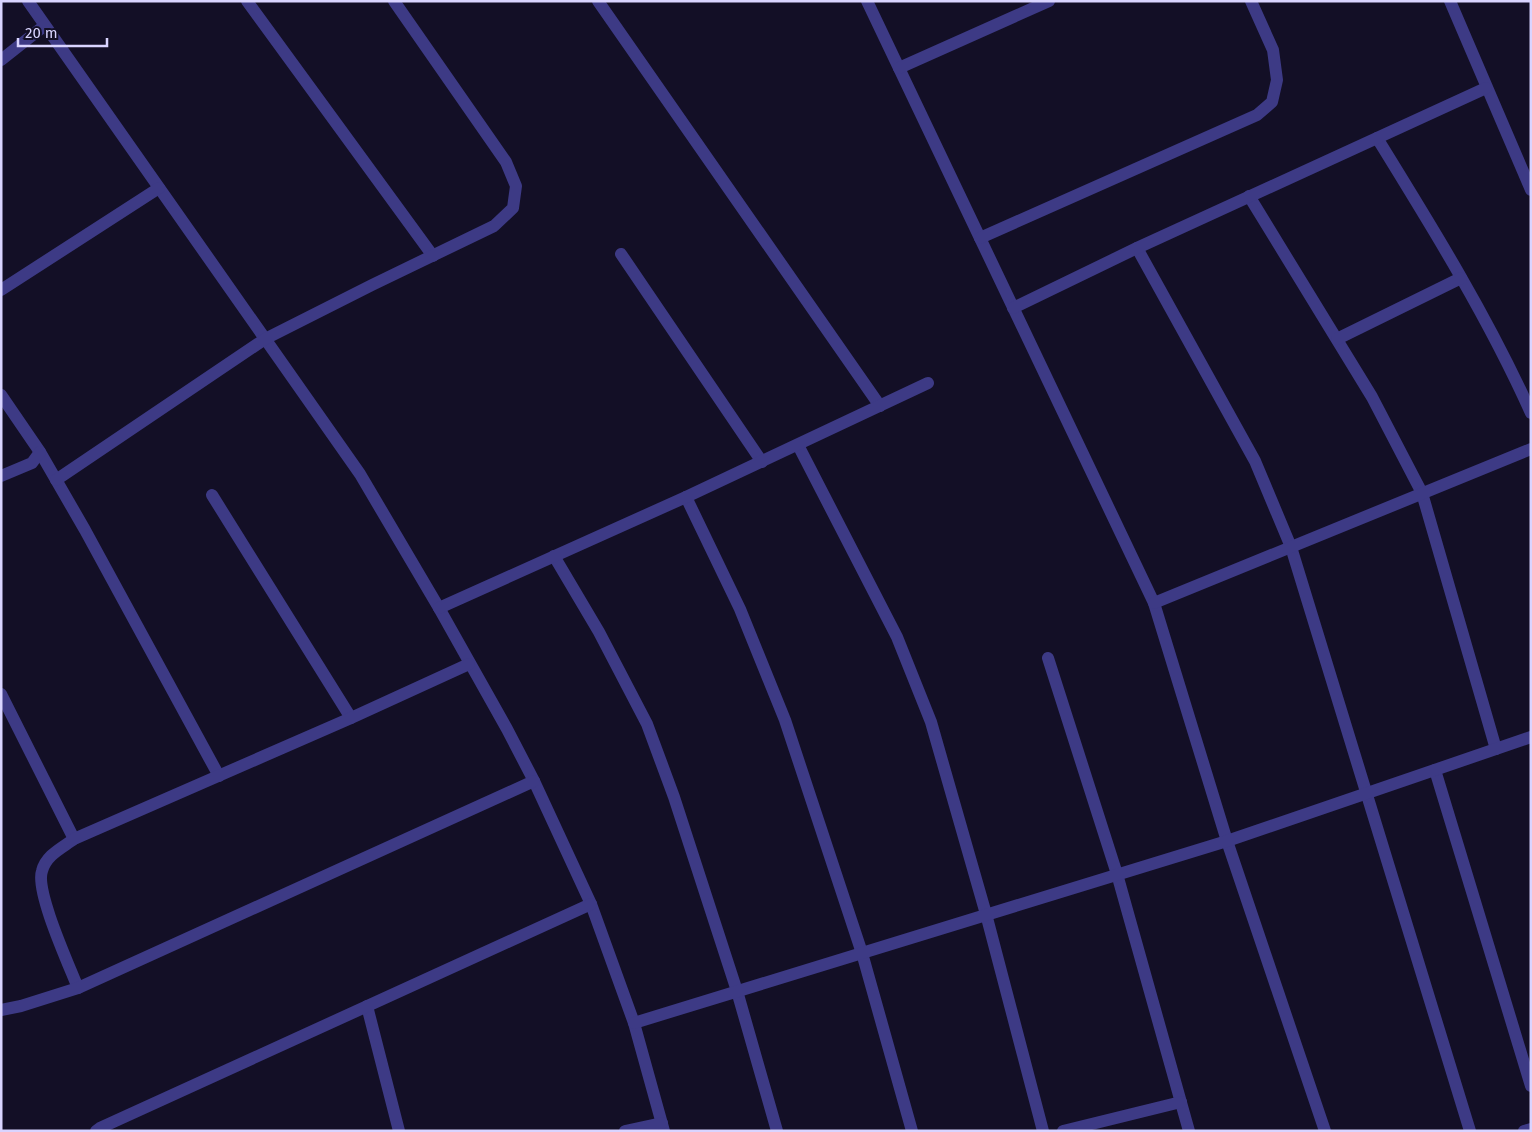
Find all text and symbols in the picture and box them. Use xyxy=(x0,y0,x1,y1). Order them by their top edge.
scale bar xyxy=(18,15,106,47)
text: 20 m xyxy=(25,24,58,42)

